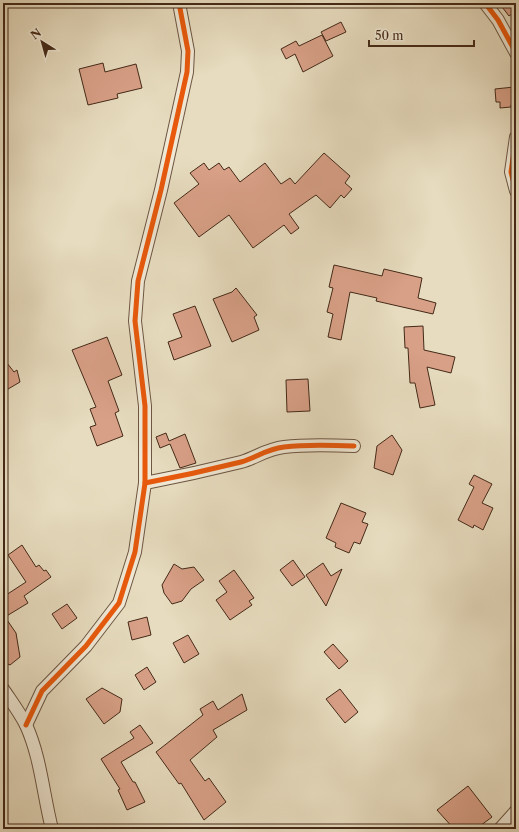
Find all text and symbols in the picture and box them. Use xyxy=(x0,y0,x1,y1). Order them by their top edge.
north arrow xyxy=(22,22,62,62)
scale bar xyxy=(369,22,474,48)
text: N xyxy=(28,25,44,42)
text: 50 m xyxy=(375,28,404,43)

